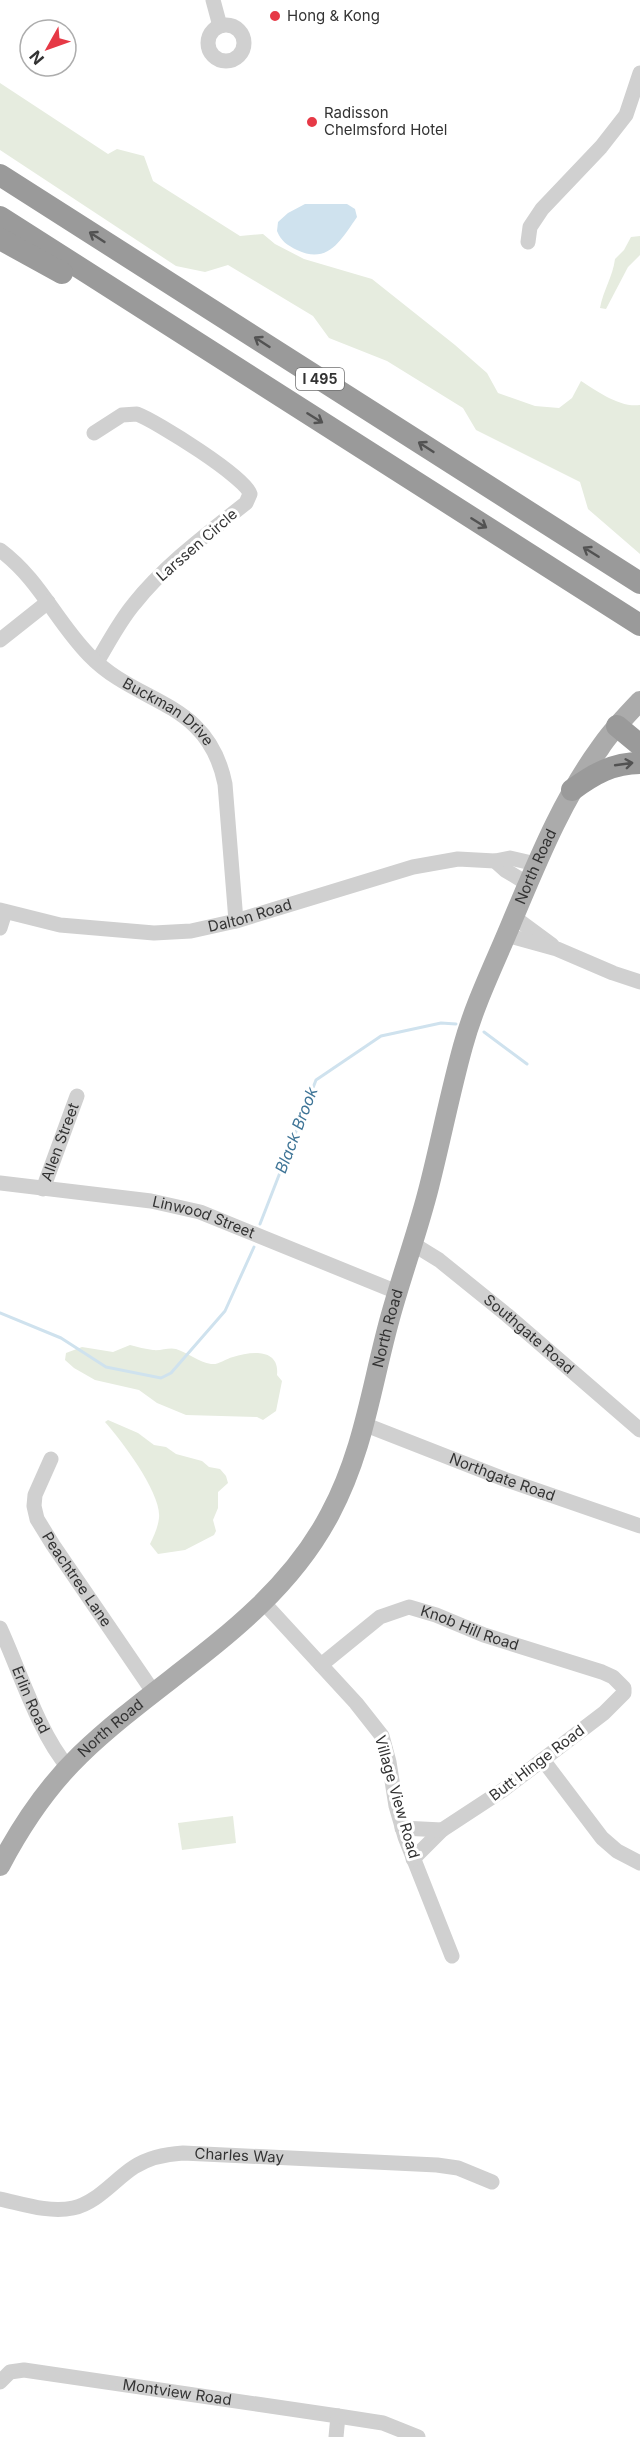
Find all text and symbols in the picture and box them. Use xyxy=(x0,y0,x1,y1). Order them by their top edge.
place label: Hong & Kong xyxy=(287,6,380,25)
marker: Hong & Kong xyxy=(268,9,282,23)
north arrow xyxy=(18,18,78,78)
text: N xyxy=(25,47,48,69)
place label: Radisson Chelmsford Hotel xyxy=(324,103,447,139)
marker: Radisson Chelmsford Hotel xyxy=(305,115,319,129)
one-way arrow xyxy=(89,231,106,244)
one-way arrow xyxy=(254,336,271,348)
road number: I 495 xyxy=(296,368,344,390)
one-way arrow xyxy=(306,413,323,425)
one-way arrow xyxy=(418,441,435,453)
street label: Larssen Circle xyxy=(152,504,241,585)
one-way arrow xyxy=(470,517,487,529)
one-way arrow xyxy=(582,545,599,558)
street label: Buckman Drive xyxy=(119,673,218,749)
one-way arrow xyxy=(613,759,633,770)
street label: North Road xyxy=(510,826,560,907)
street label: Dalton Road xyxy=(206,895,294,936)
water label: Black Brook xyxy=(270,1084,322,1176)
street label: Allen Street xyxy=(37,1100,83,1184)
street label: Linwood Street xyxy=(151,1192,258,1242)
street label: North Road xyxy=(368,1287,407,1369)
street label: Southgate Road xyxy=(480,1290,578,1378)
street label: Northgate Road xyxy=(447,1449,558,1505)
street label: Peachtree Lane xyxy=(38,1528,116,1630)
street label: Knob Hill Road xyxy=(418,1601,521,1654)
street label: Erlin Road xyxy=(8,1663,54,1737)
street label: North Road xyxy=(73,1695,147,1761)
street label: Butt Hinge Road xyxy=(485,1721,588,1805)
street label: Village View Road xyxy=(371,1733,424,1861)
street label: Charles Way xyxy=(194,2144,285,2167)
street label: Montview Road xyxy=(121,2375,233,2409)

